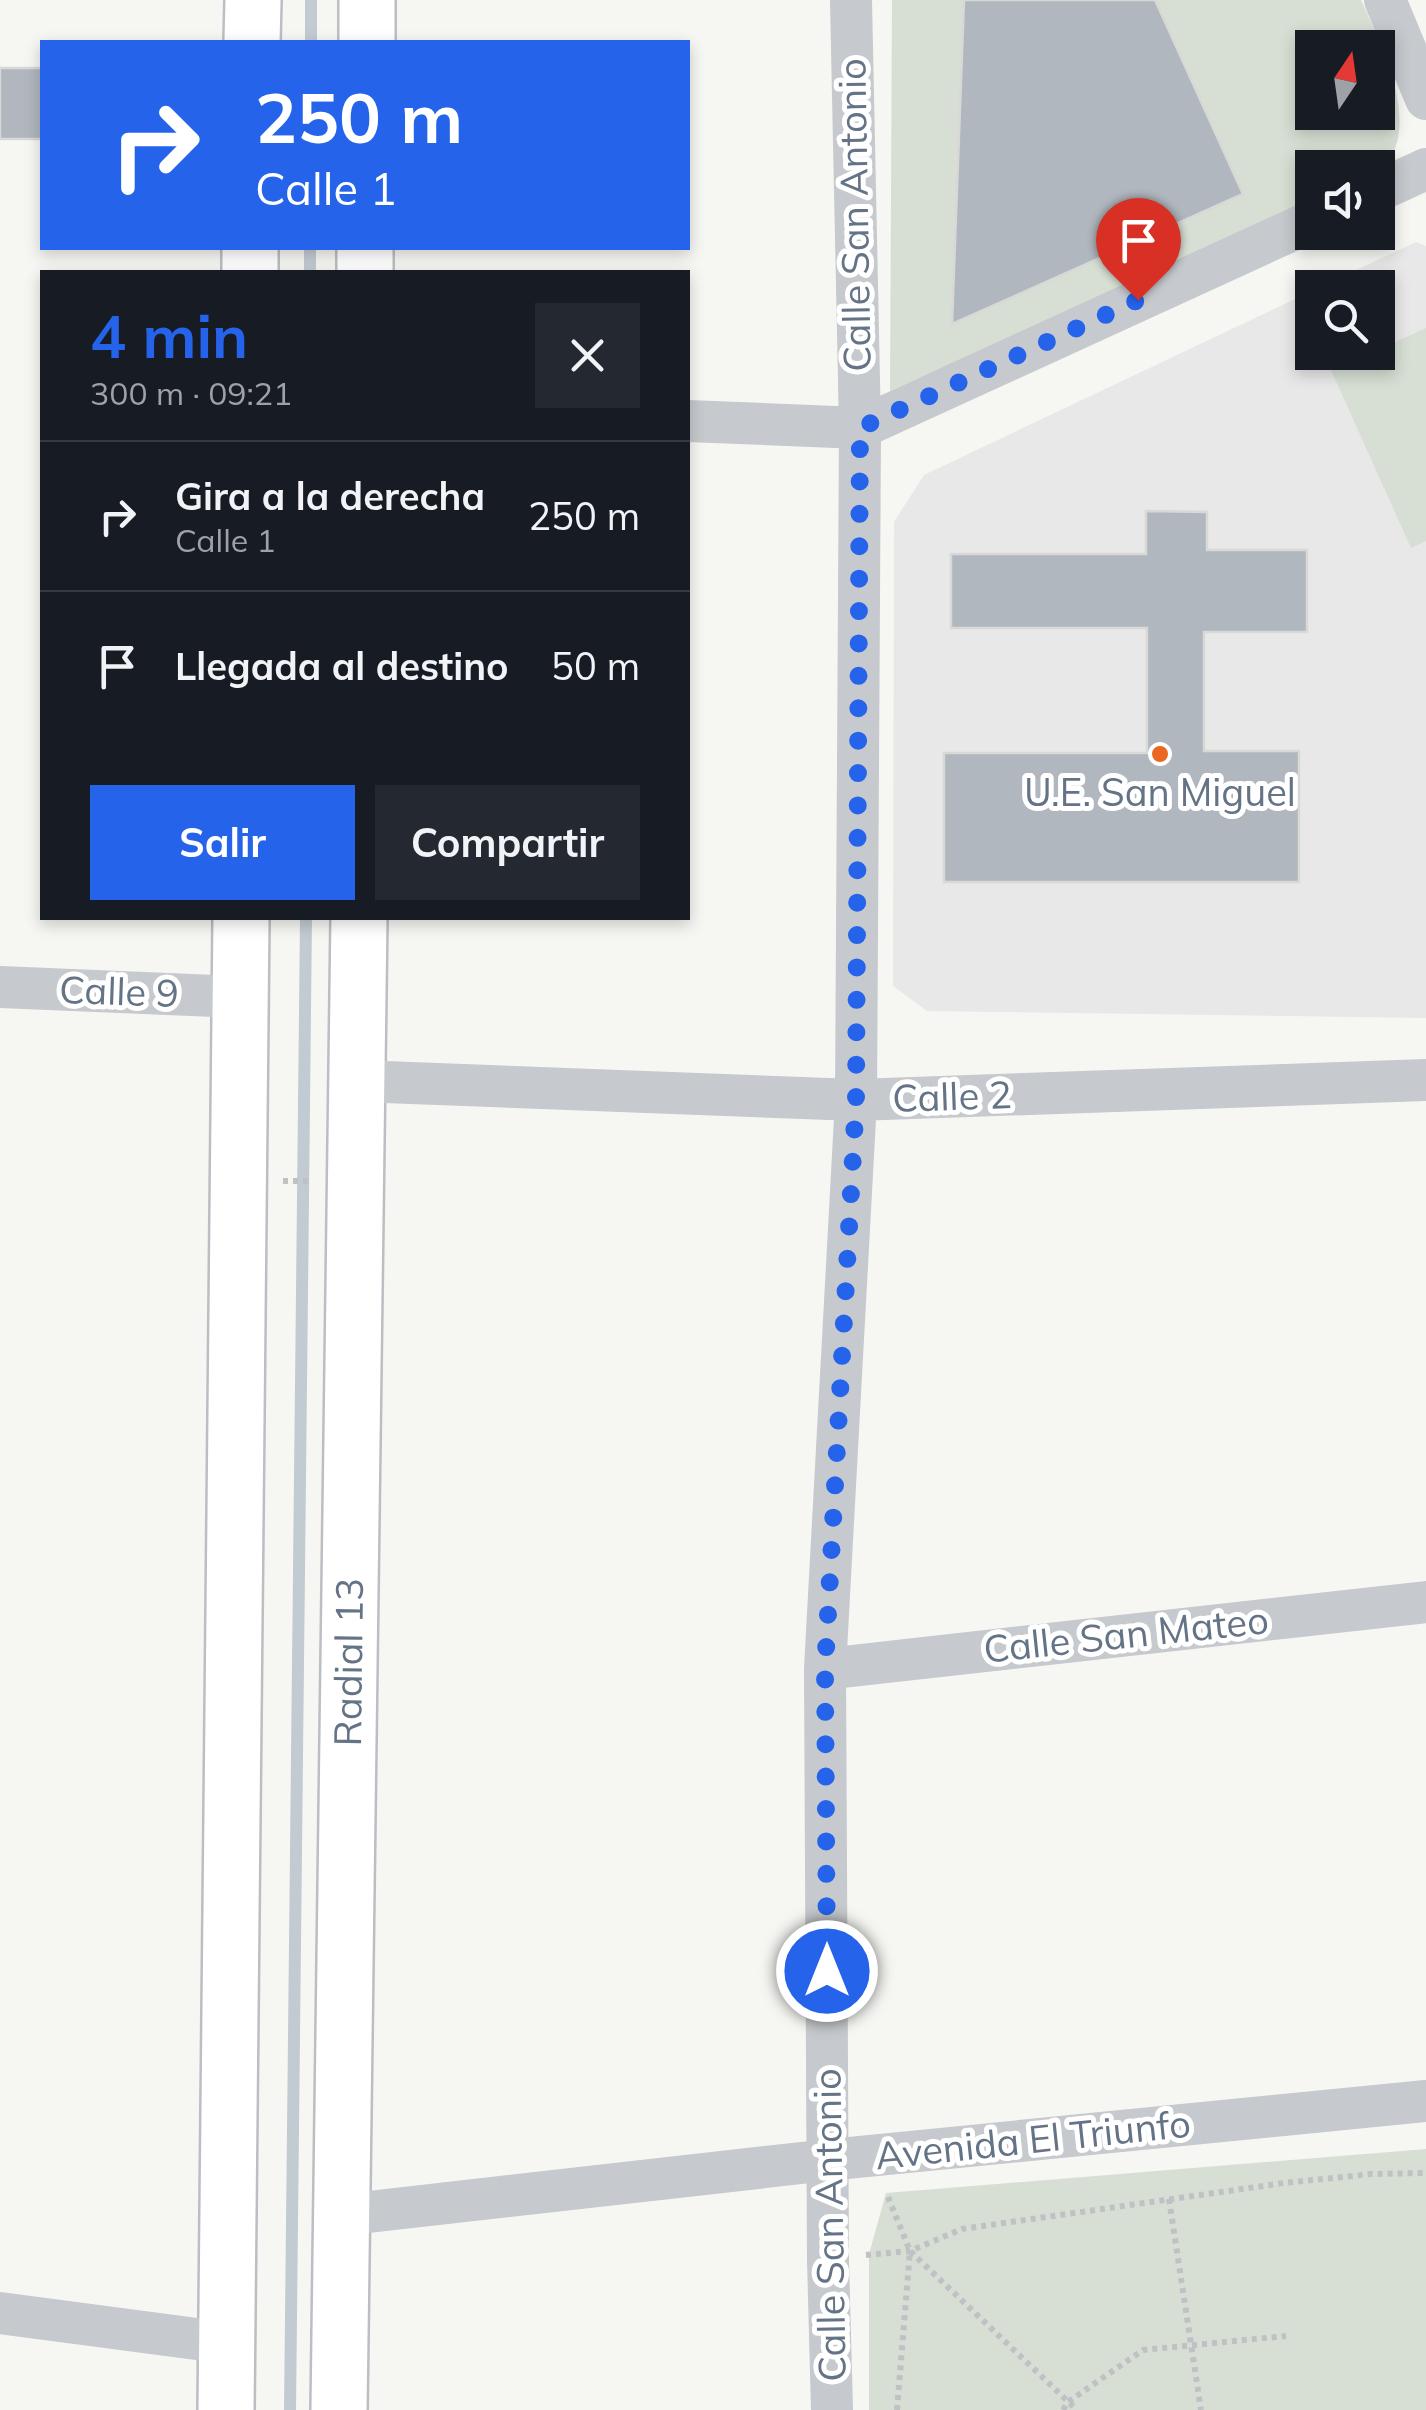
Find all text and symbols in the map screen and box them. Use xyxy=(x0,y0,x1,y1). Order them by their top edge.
north arrow xyxy=(1295,30,1395,130)
map controls xyxy=(1295,30,1395,370)
street label: Calle San Antonio xyxy=(827,58,881,372)
text: 250 m xyxy=(255,73,463,161)
icon: right xyxy=(90,80,220,210)
button: sound xyxy=(1295,150,1395,250)
text: Calle 1 xyxy=(255,160,397,216)
pin xyxy=(1096,198,1181,301)
icon: arrive xyxy=(1111,213,1166,268)
button: search xyxy=(1295,270,1395,370)
text: 4 min xyxy=(90,298,248,373)
button: close xyxy=(535,303,640,408)
text: 300 m · 09:21 xyxy=(90,373,292,413)
text: Gira a la derecha xyxy=(175,472,485,520)
icon: right xyxy=(90,489,145,544)
text: 250 m xyxy=(528,492,640,540)
text: Calle 1 xyxy=(175,520,276,560)
icon: arrive xyxy=(90,639,145,694)
text: Llegada al destino xyxy=(175,642,509,690)
text: 50 m xyxy=(551,642,640,690)
marker: U.E. San Miguel xyxy=(1149,743,1171,765)
place label: U.E. San Miguel xyxy=(1024,768,1296,816)
button: Salir xyxy=(90,785,355,900)
button: Compartir xyxy=(375,785,640,900)
street label: Calle 9 xyxy=(58,965,180,1017)
street label: Calle 2 xyxy=(891,1070,1013,1122)
street label: Radial 13 xyxy=(323,1578,373,1747)
street label: Calle San Mateo xyxy=(981,1595,1271,1673)
position arrow xyxy=(775,1919,879,2023)
street label: Calle San Antonio xyxy=(802,2068,856,2382)
street label: Avenida El Triunfo xyxy=(873,2099,1193,2179)

